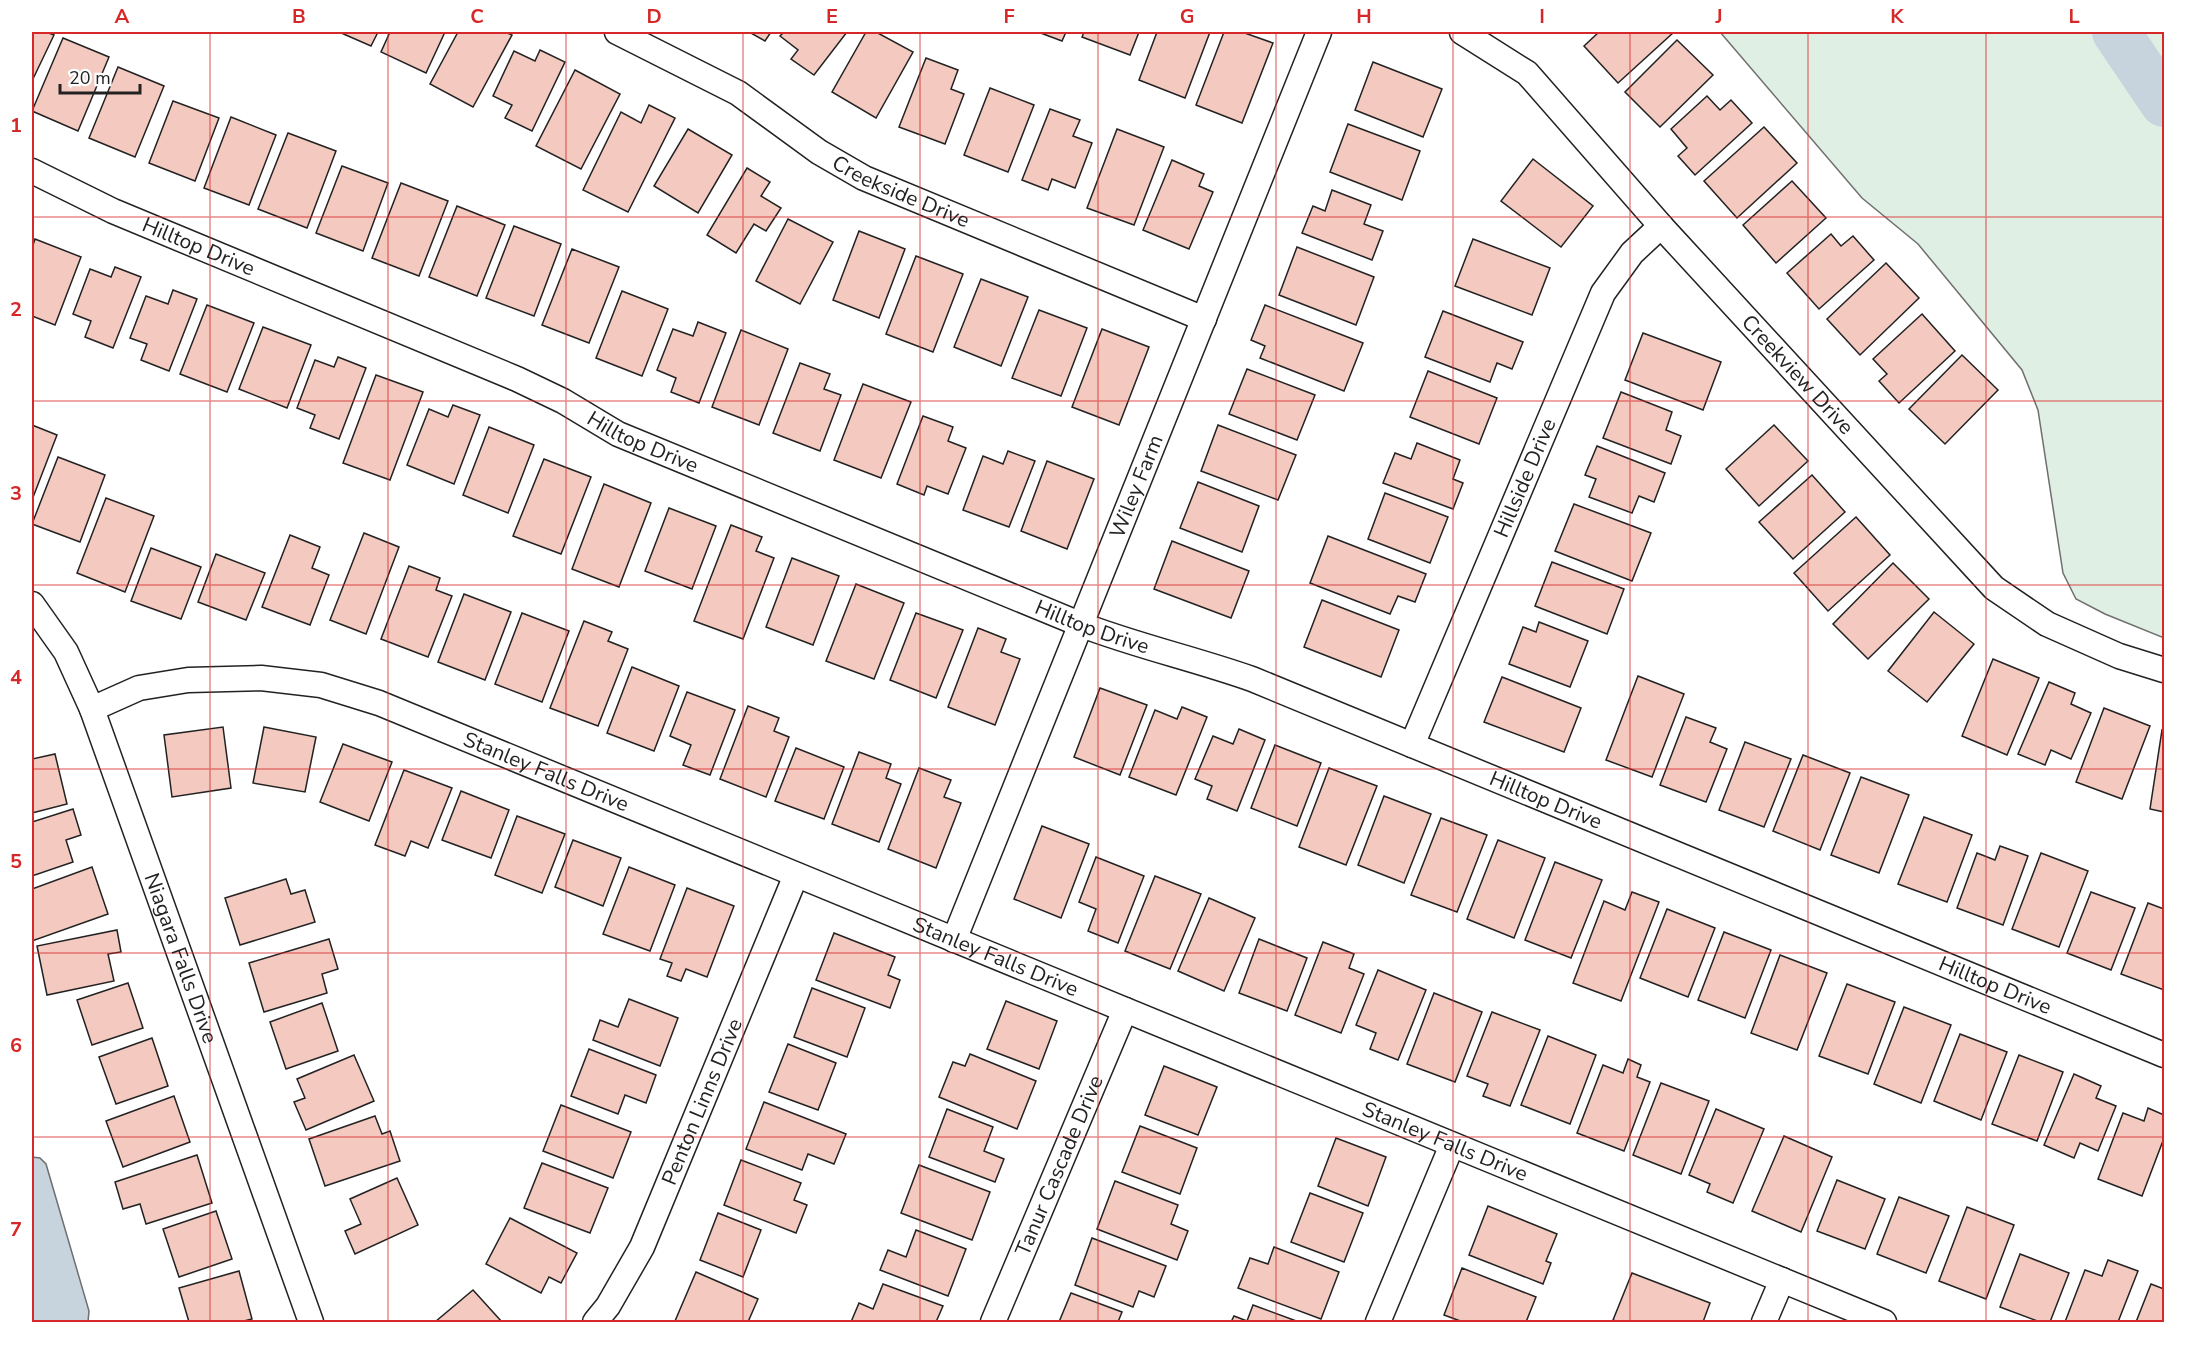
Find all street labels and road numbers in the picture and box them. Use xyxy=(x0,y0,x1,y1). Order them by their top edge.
street label: Creekside Drive xyxy=(827,149,974,234)
street label: Hilltop Drive xyxy=(138,211,259,282)
street label: Creekview Drive xyxy=(1735,308,1860,441)
street label: Hilltop Drive xyxy=(582,405,703,480)
street label: Hillside Drive xyxy=(1487,414,1562,542)
street label: Wiley Farm xyxy=(1103,430,1170,542)
street label: Hilltop Drive xyxy=(1031,593,1152,660)
street label: Stanley Falls Drive xyxy=(459,725,633,818)
street label: Hilltop Drive xyxy=(1485,764,1606,836)
street label: Niagara Falls Drive xyxy=(138,869,224,1047)
street label: Stanley Falls Drive xyxy=(909,910,1083,1003)
street label: Hilltop Drive xyxy=(1935,950,2056,1021)
street label: Penton Linns Drive xyxy=(655,1014,749,1189)
street label: Tanur Cascade Drive xyxy=(1009,1071,1110,1260)
street label: Stanley Falls Drive xyxy=(1358,1095,1532,1188)

